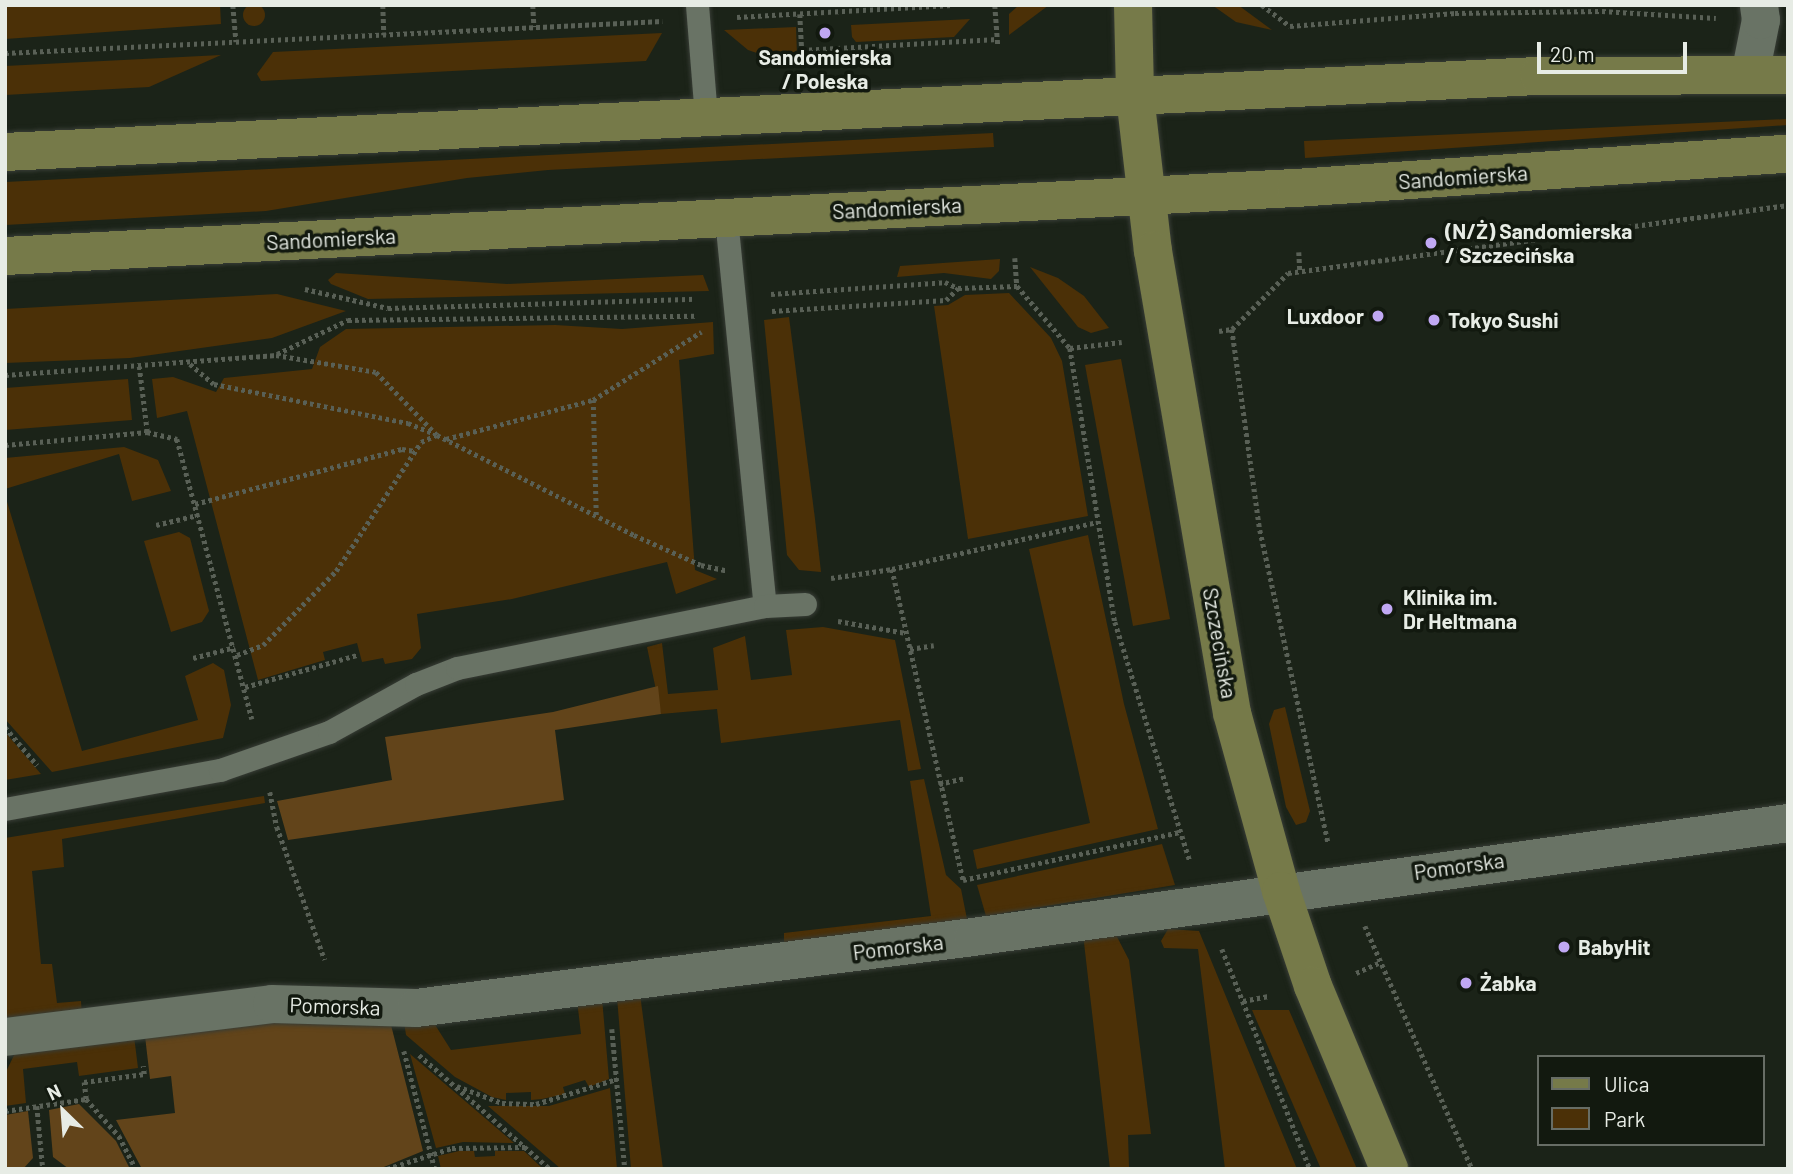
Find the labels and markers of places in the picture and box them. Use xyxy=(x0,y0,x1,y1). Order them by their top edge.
marker: Sandomierska / Poleska xyxy=(817,25,833,41)
place label: Sandomierska / Poleska xyxy=(758,44,892,94)
place label: (N/Ż) Sandomierska / Szczecińska xyxy=(1445,218,1632,268)
marker: (N/Ż) Sandomierska / Szczecińska xyxy=(1423,235,1439,251)
place label: Luxdoor xyxy=(1287,303,1364,329)
place label: Tokyo Sushi xyxy=(1448,307,1559,333)
marker: Luxdoor xyxy=(1370,308,1386,324)
marker: Tokyo Sushi xyxy=(1426,312,1442,328)
place label: Klinika im. Dr Heltmana xyxy=(1403,584,1517,634)
marker: Klinika im. Dr Heltmana xyxy=(1377,599,1397,619)
place label: BabyHit xyxy=(1578,934,1651,960)
marker: BabyHit xyxy=(1556,939,1572,955)
place label: Żabka xyxy=(1480,970,1536,996)
marker: Żabka xyxy=(1458,975,1474,991)

